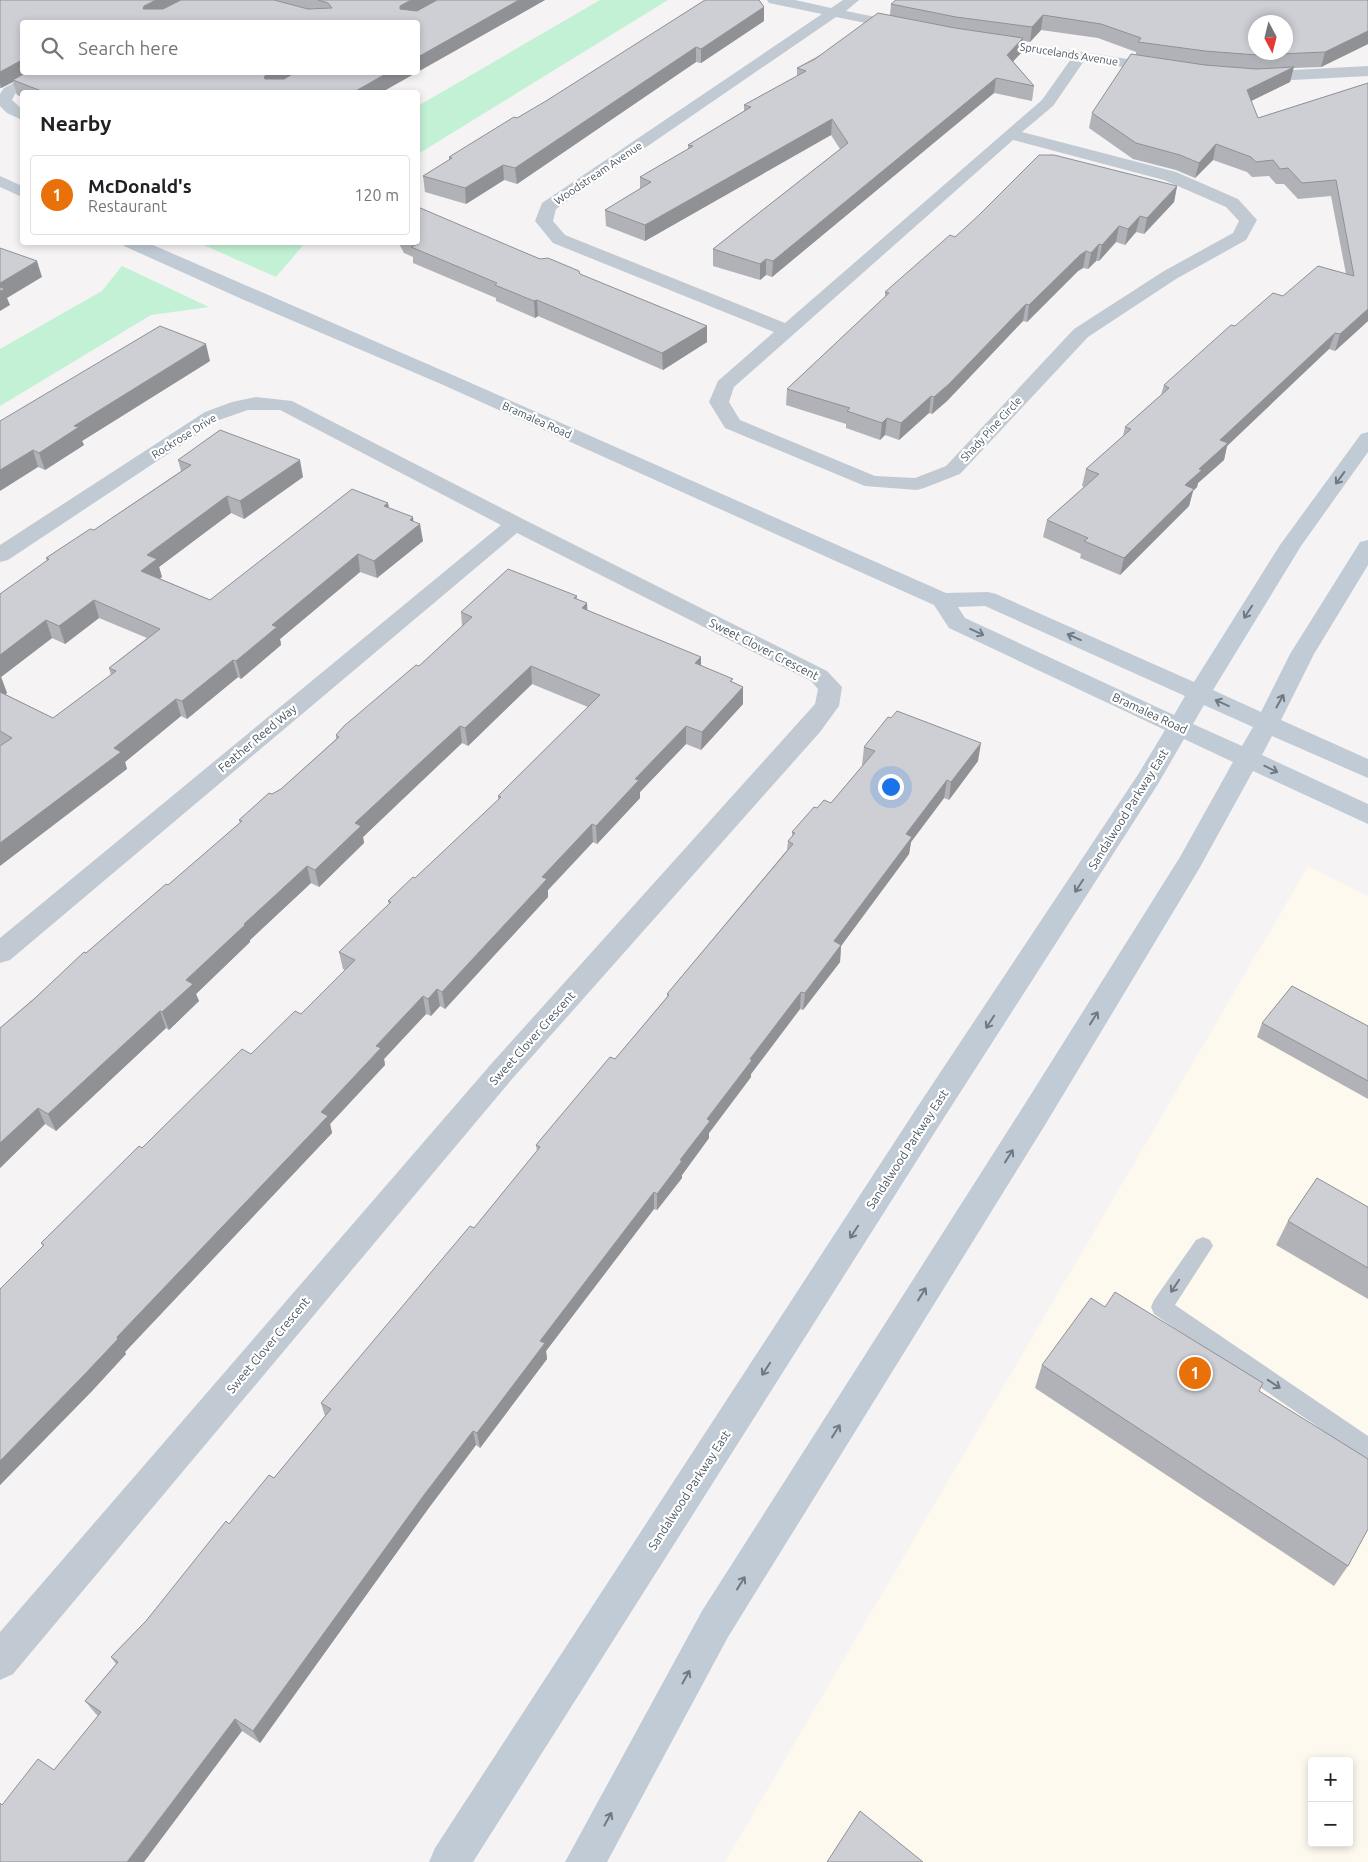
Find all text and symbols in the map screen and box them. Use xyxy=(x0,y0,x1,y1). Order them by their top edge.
north arrow xyxy=(1248,15,1293,60)
search box xyxy=(20,20,420,75)
icon: search xyxy=(38,34,66,62)
text: Search here xyxy=(78,37,178,59)
street label: Sprucelands Avenue xyxy=(1019,40,1119,68)
text: Nearby xyxy=(40,111,111,135)
street label: Woodstream Avenue xyxy=(552,139,644,207)
text: McDonald's xyxy=(88,175,192,197)
text: 1 xyxy=(52,186,62,204)
text: 120 m xyxy=(354,186,399,204)
text: Restaurant xyxy=(88,197,167,215)
street label: Shady Pine Circle xyxy=(958,394,1024,464)
street label: Bramalea Road xyxy=(501,399,573,441)
street label: Rockrose Drive xyxy=(149,411,219,461)
one-way arrow xyxy=(1335,471,1345,485)
one-way arrow xyxy=(1243,605,1253,619)
street label: Sweet Clover Crescent xyxy=(707,616,821,682)
one-way arrow xyxy=(969,628,984,637)
one-way arrow xyxy=(1067,632,1082,642)
street label: Bramalea Road xyxy=(1110,690,1190,736)
one-way arrow xyxy=(1275,694,1285,708)
one-way arrow xyxy=(1215,698,1230,708)
street label: Feather Reed Way xyxy=(215,701,299,774)
street label: Sandalwood Parkway East xyxy=(1086,746,1171,872)
one-way arrow xyxy=(1263,765,1278,775)
your location xyxy=(878,774,904,800)
one-way arrow xyxy=(1073,879,1084,893)
street label: Sweet Clover Crescent xyxy=(487,988,578,1087)
one-way arrow xyxy=(1089,1011,1099,1025)
one-way arrow xyxy=(984,1015,995,1029)
street label: Sandalwood Parkway East xyxy=(864,1087,951,1211)
one-way arrow xyxy=(1004,1150,1014,1164)
one-way arrow xyxy=(849,1225,859,1239)
one-way arrow xyxy=(1170,1279,1180,1293)
one-way arrow xyxy=(917,1287,927,1301)
street label: Sweet Clover Crescent xyxy=(224,1294,312,1396)
pin: 1 xyxy=(1179,1354,1211,1392)
one-way arrow xyxy=(761,1362,772,1376)
one-way arrow xyxy=(1266,1379,1280,1389)
one-way arrow xyxy=(831,1425,841,1439)
street label: Sandalwood Parkway East xyxy=(646,1428,733,1552)
one-way arrow xyxy=(736,1576,746,1590)
one-way arrow xyxy=(681,1669,691,1684)
map controls xyxy=(1308,1757,1353,1847)
button: + xyxy=(1308,1757,1353,1802)
button: − xyxy=(1308,1802,1353,1847)
one-way arrow xyxy=(604,1813,614,1827)

